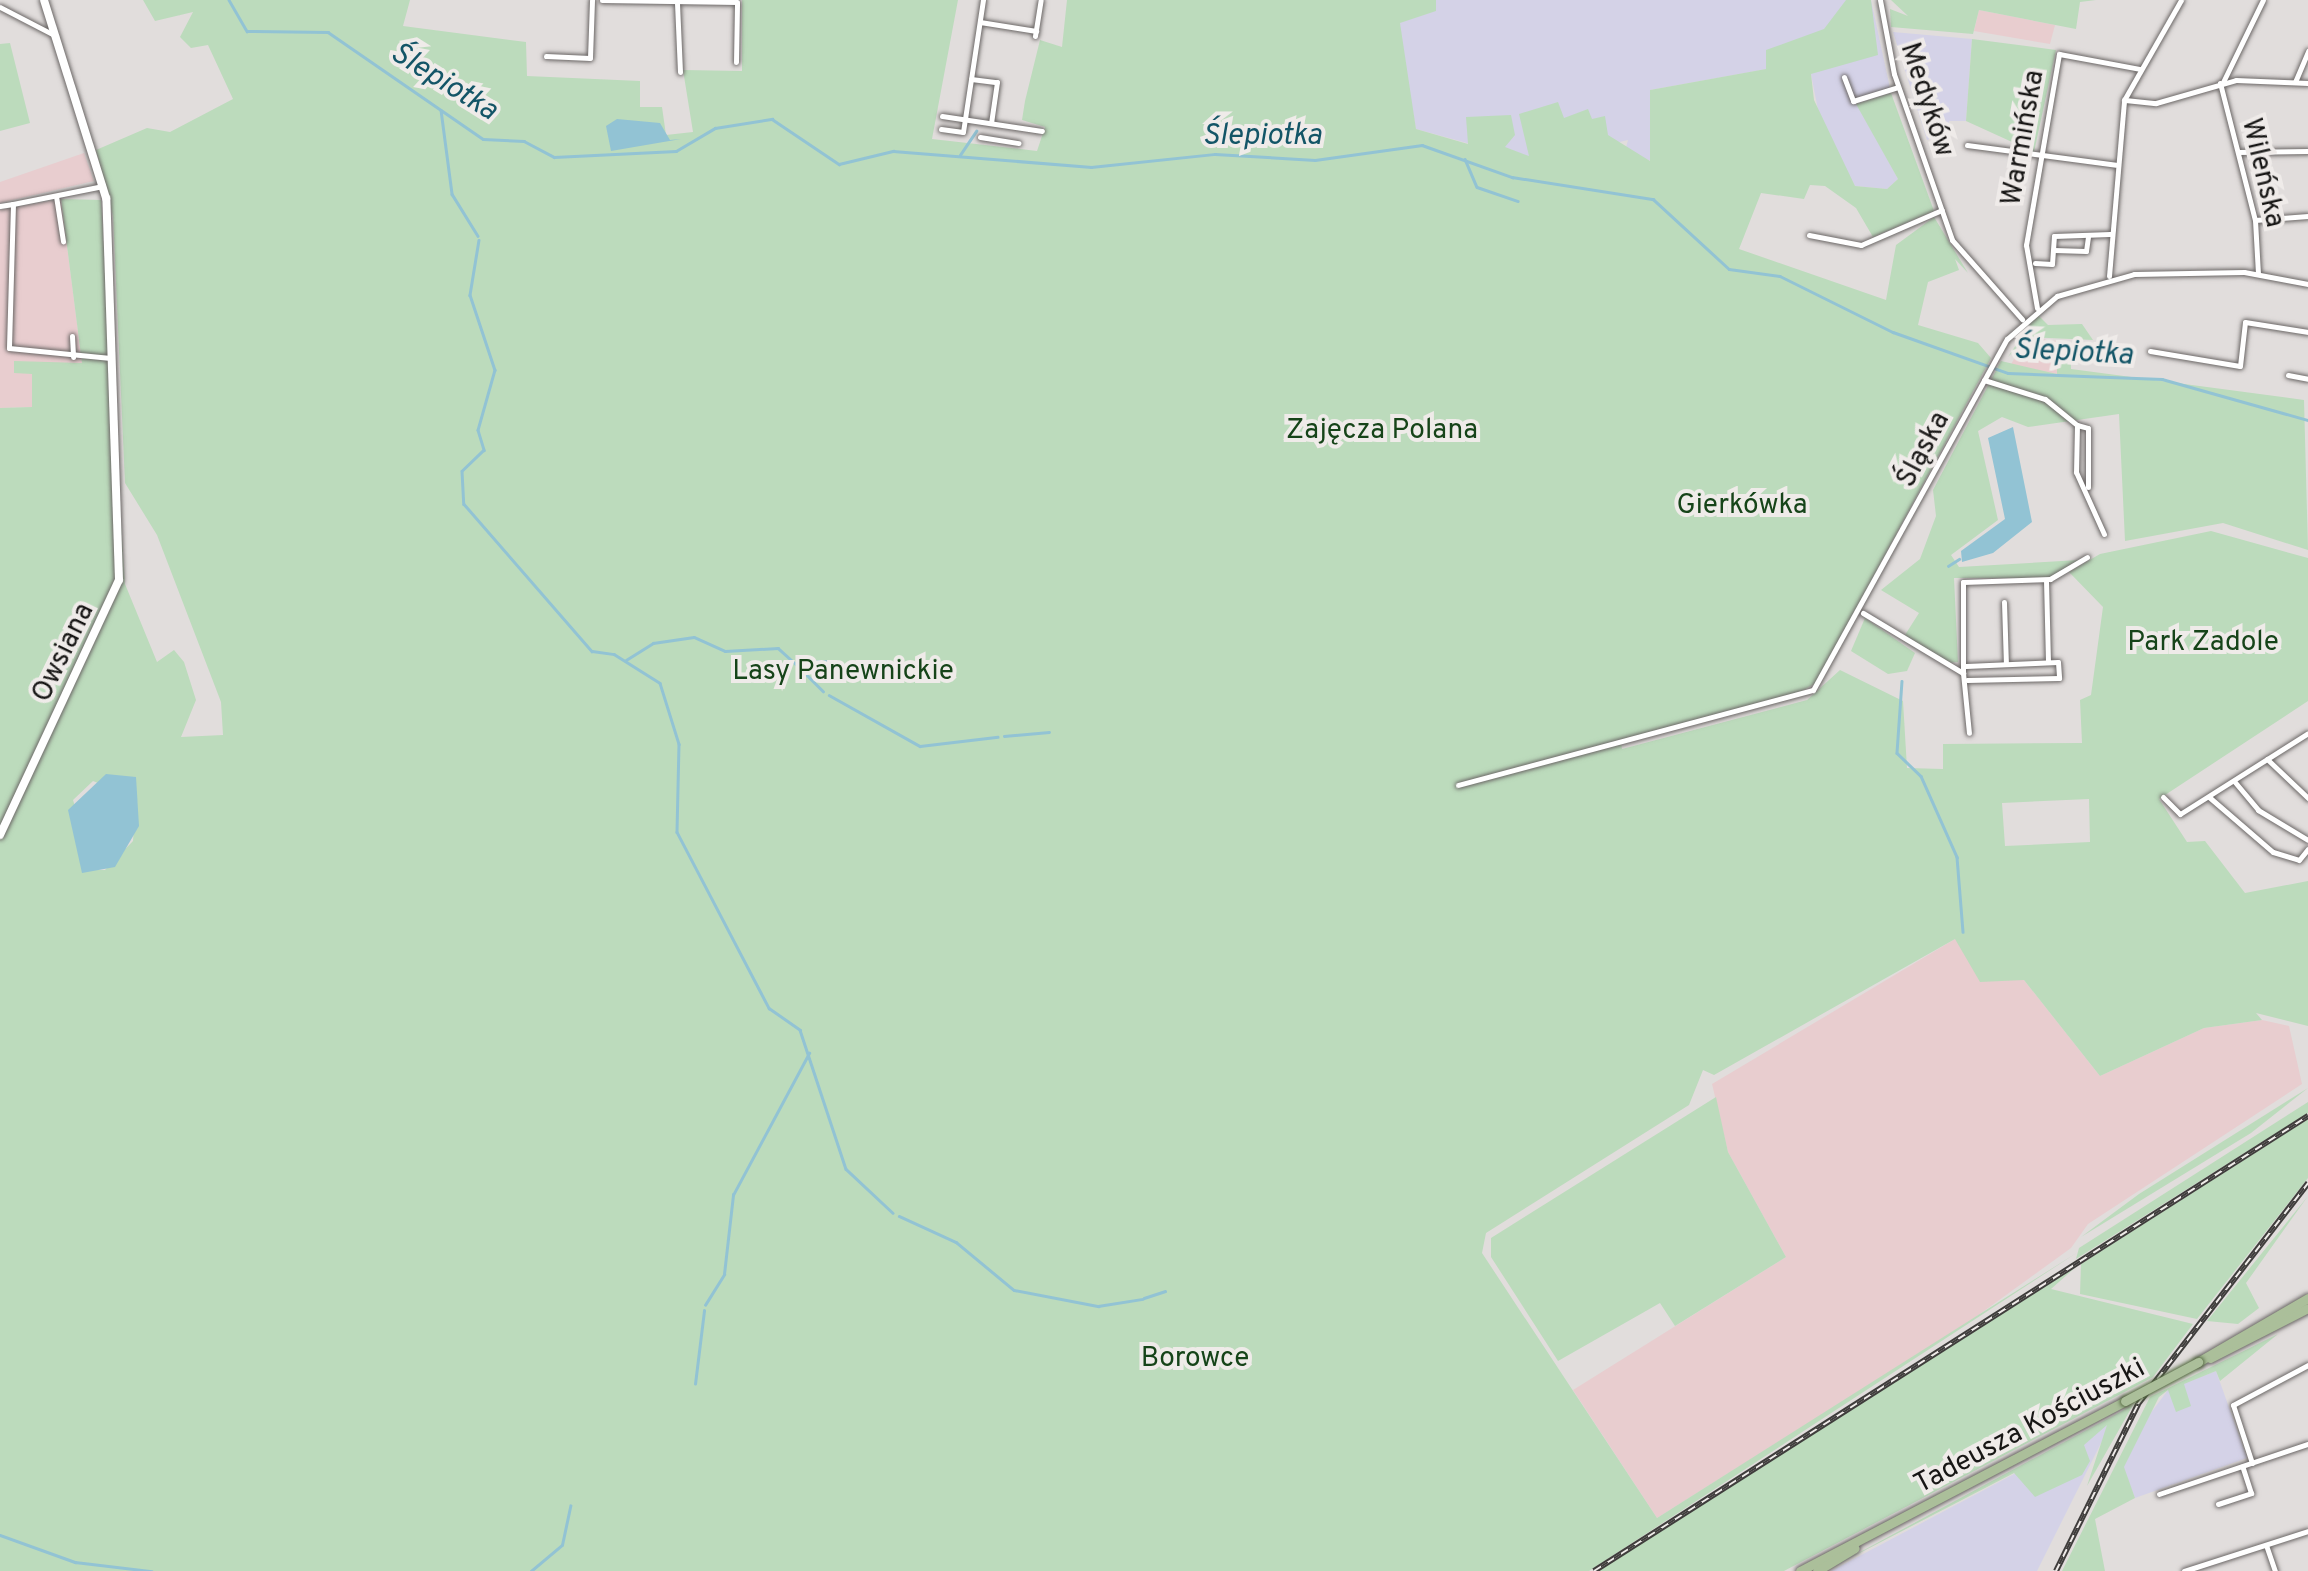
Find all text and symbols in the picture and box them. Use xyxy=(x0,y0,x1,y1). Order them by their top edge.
water label: Ślepiotka xyxy=(383,36,503,130)
street label: Medyków xyxy=(1892,39,1960,161)
street label: Warmińska xyxy=(1996,67,2052,209)
street label: Wileńska xyxy=(2233,115,2291,231)
water label: Ślepiotka xyxy=(1202,119,1322,155)
water label: Ślepiotka xyxy=(2012,333,2134,375)
street label: Śląska xyxy=(1890,406,1958,494)
park label: Zajęcza Polana xyxy=(1286,414,1478,448)
park label: Gierkówka xyxy=(1676,489,1808,523)
street label: Owsiana xyxy=(26,598,102,708)
park label: Park Zadole xyxy=(2127,626,2279,660)
park label: Lasy Panewnickie xyxy=(732,655,954,689)
park label: Borowce xyxy=(1141,1342,1249,1376)
street label: Tadeusza Kościuszki xyxy=(1909,1352,2151,1502)

